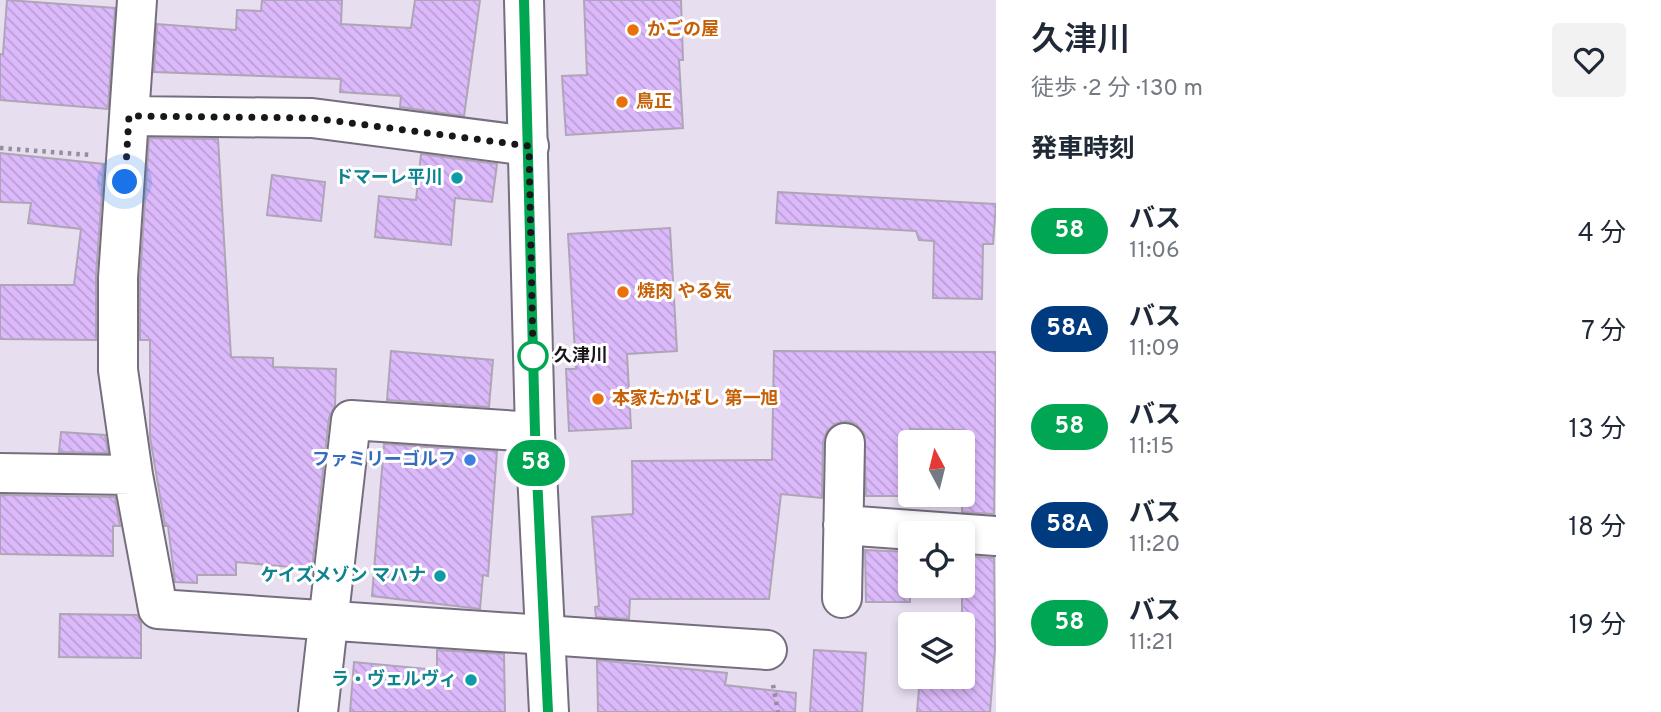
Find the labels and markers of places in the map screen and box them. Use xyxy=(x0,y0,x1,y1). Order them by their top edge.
place label: かごの屋 xyxy=(647,19,719,42)
marker: かごの屋 xyxy=(625,22,641,38)
place label: 鳥正 xyxy=(636,91,672,114)
marker: 鳥正 xyxy=(614,94,630,110)
place label: ドマーレ平川 xyxy=(335,167,443,190)
marker: ドマーレ平川 xyxy=(449,170,465,186)
place label: 焼肉 やる気 xyxy=(637,281,732,304)
marker: 焼肉 やる気 xyxy=(615,284,631,300)
marker: 久津川 xyxy=(518,341,548,371)
place label: 久津川 xyxy=(554,345,608,368)
place label: 本家たかばし 第一旭 xyxy=(612,388,779,411)
marker: 本家たかばし 第一旭 xyxy=(590,391,606,407)
place label: ファミリーゴルフ xyxy=(312,449,456,472)
marker: ファミリーゴルフ xyxy=(462,452,478,468)
place label: ケイズメゾン マハナ xyxy=(260,565,426,588)
marker: ケイズメゾン マハナ xyxy=(432,568,448,584)
place label: ラ・ヴェルヴィ xyxy=(331,668,457,692)
marker: ラ・ヴェルヴィ xyxy=(463,672,479,688)

